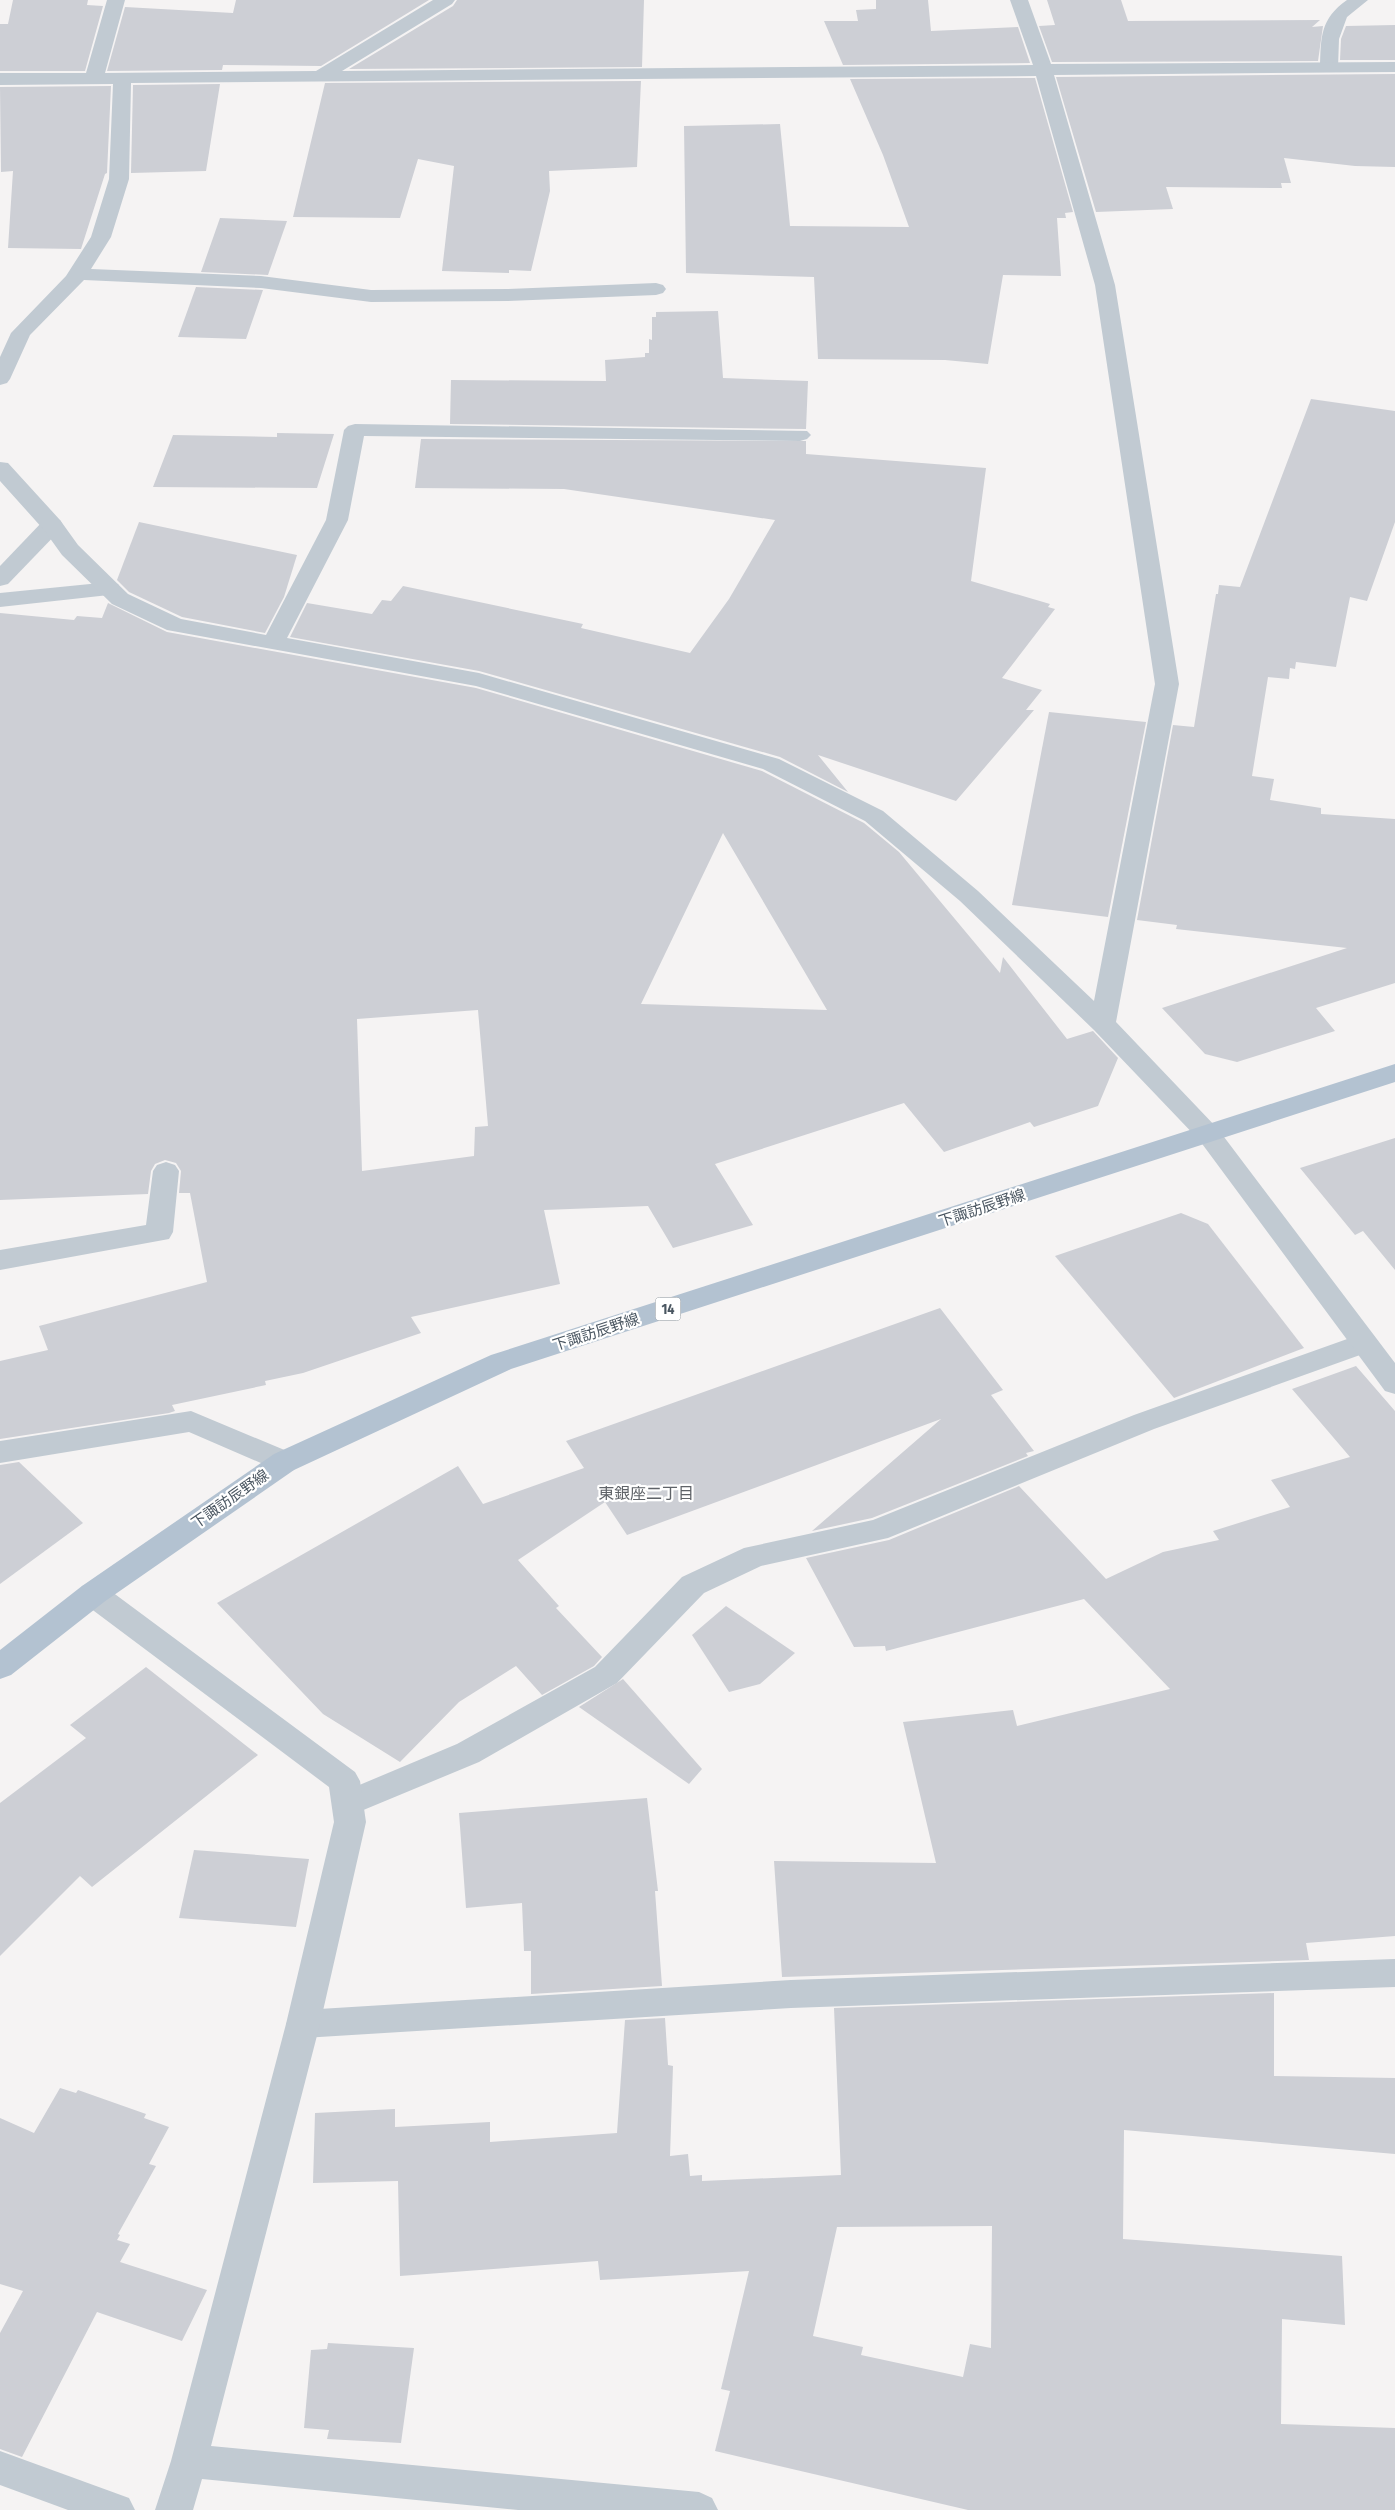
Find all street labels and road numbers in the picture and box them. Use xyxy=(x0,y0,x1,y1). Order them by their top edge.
street label: 下諏訪辰野線 xyxy=(936,1186,1028,1230)
road number: 14 xyxy=(656,1298,680,1320)
street label: 下諏訪辰野線 xyxy=(550,1310,642,1354)
street label: 下諏訪辰野線 xyxy=(188,1466,272,1532)

